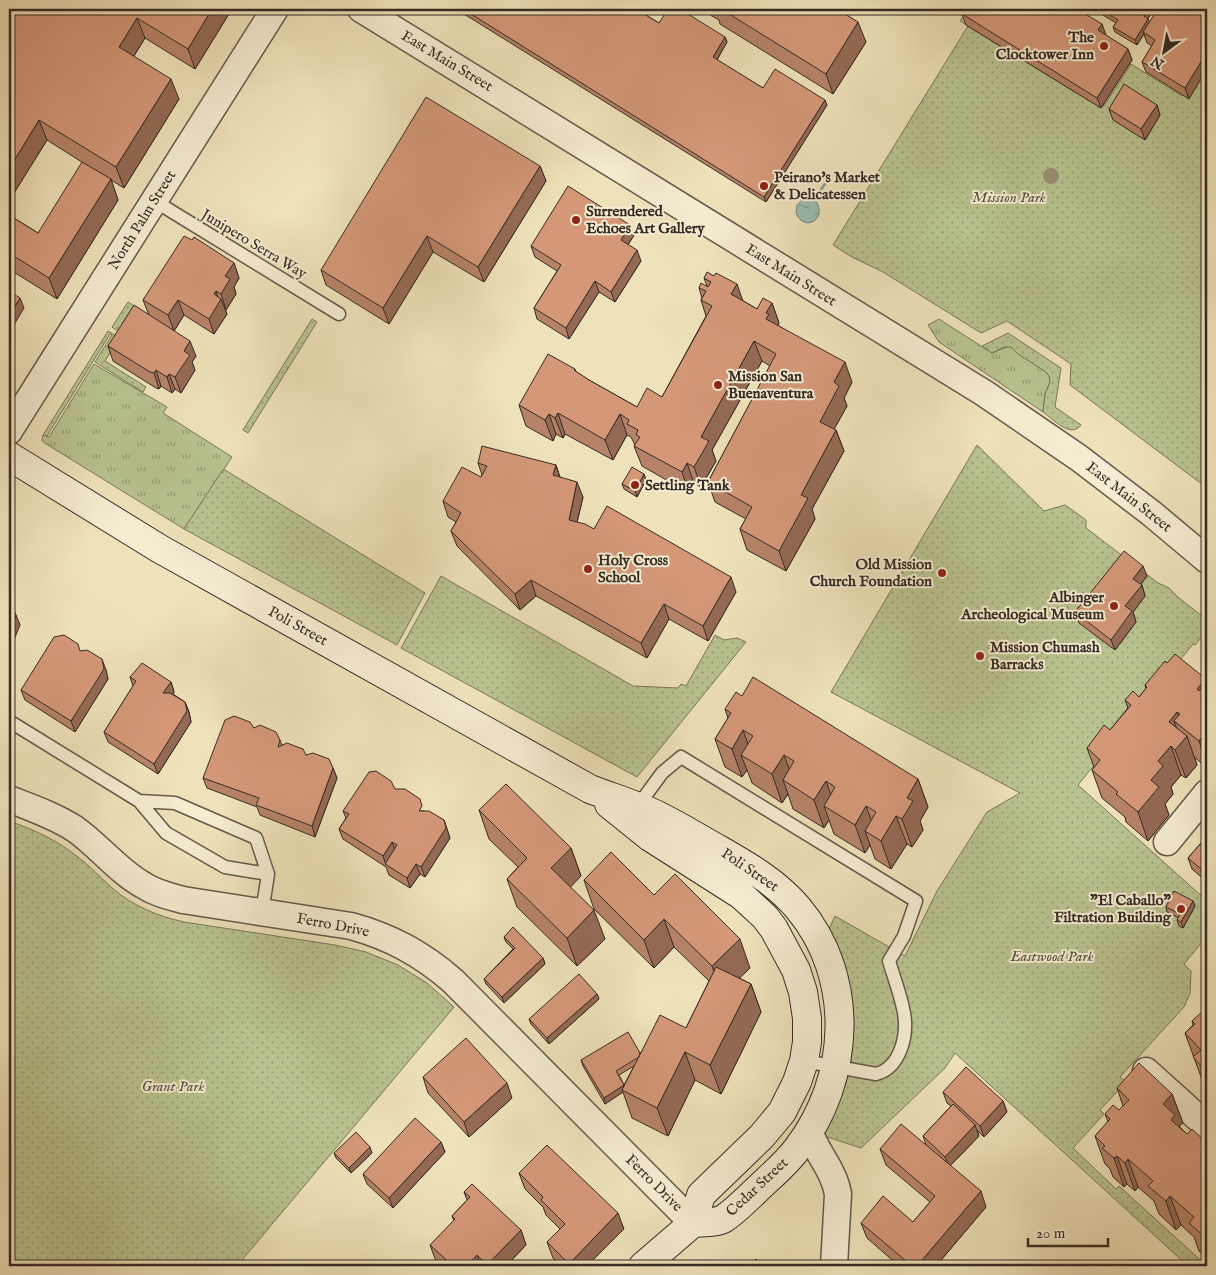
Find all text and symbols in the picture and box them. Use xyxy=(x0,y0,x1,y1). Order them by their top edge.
street label: East Main Street xyxy=(398,26,496,96)
place label: The Clocktower Inn xyxy=(996,28,1094,64)
north arrow xyxy=(1138,28,1188,78)
marker: The Clocktower Inn xyxy=(1098,40,1110,52)
text: N xyxy=(1148,51,1168,74)
street label: North Palm Street xyxy=(104,167,180,273)
place label: Peirano's Market & Delicatessen xyxy=(774,168,881,204)
marker: Peirano's Market & Delicatessen xyxy=(758,180,770,192)
park label: Mission Park xyxy=(972,188,1046,207)
place label: Surrendered Echoes Art Gallery xyxy=(586,202,705,238)
street label: Junipero Serra Way xyxy=(196,204,311,283)
marker: Surrendered Echoes Art Gallery xyxy=(570,214,582,226)
street label: East Main Street xyxy=(742,239,840,311)
place label: Mission San Buenaventura xyxy=(728,367,814,403)
marker: Mission San Buenaventura xyxy=(712,379,724,391)
street label: East Main Street xyxy=(1082,458,1176,536)
place label: Settling Tank xyxy=(645,476,731,495)
marker: Settling Tank xyxy=(629,479,641,491)
place label: Holy Cross School xyxy=(598,551,669,587)
place label: Old Mission Church Foundation xyxy=(810,555,932,591)
marker: Holy Cross School xyxy=(582,563,594,575)
marker: Old Mission Church Foundation xyxy=(936,567,948,579)
place label: Albinger Archeological Museum xyxy=(960,588,1104,624)
marker: Albinger Archeological Museum xyxy=(1108,600,1120,612)
street label: Poli Street xyxy=(265,602,331,650)
place label: Mission Chumash Barracks xyxy=(990,638,1101,674)
marker: Mission Chumash Barracks xyxy=(974,650,986,662)
street label: Poli Street xyxy=(718,844,782,896)
place label: "El Caballo" Filtration Building xyxy=(1054,891,1172,927)
marker: "El Caballo" Filtration Building xyxy=(1175,903,1187,915)
street label: Ferro Drive xyxy=(295,909,371,941)
park label: Eastwood Park xyxy=(1010,947,1093,966)
park label: Grant Park xyxy=(142,1077,204,1096)
street label: Ferro Drive xyxy=(621,1150,687,1216)
street label: Cedar Street xyxy=(722,1153,792,1221)
scale bar xyxy=(1028,1215,1108,1247)
text: 20 m xyxy=(1036,1224,1066,1243)

